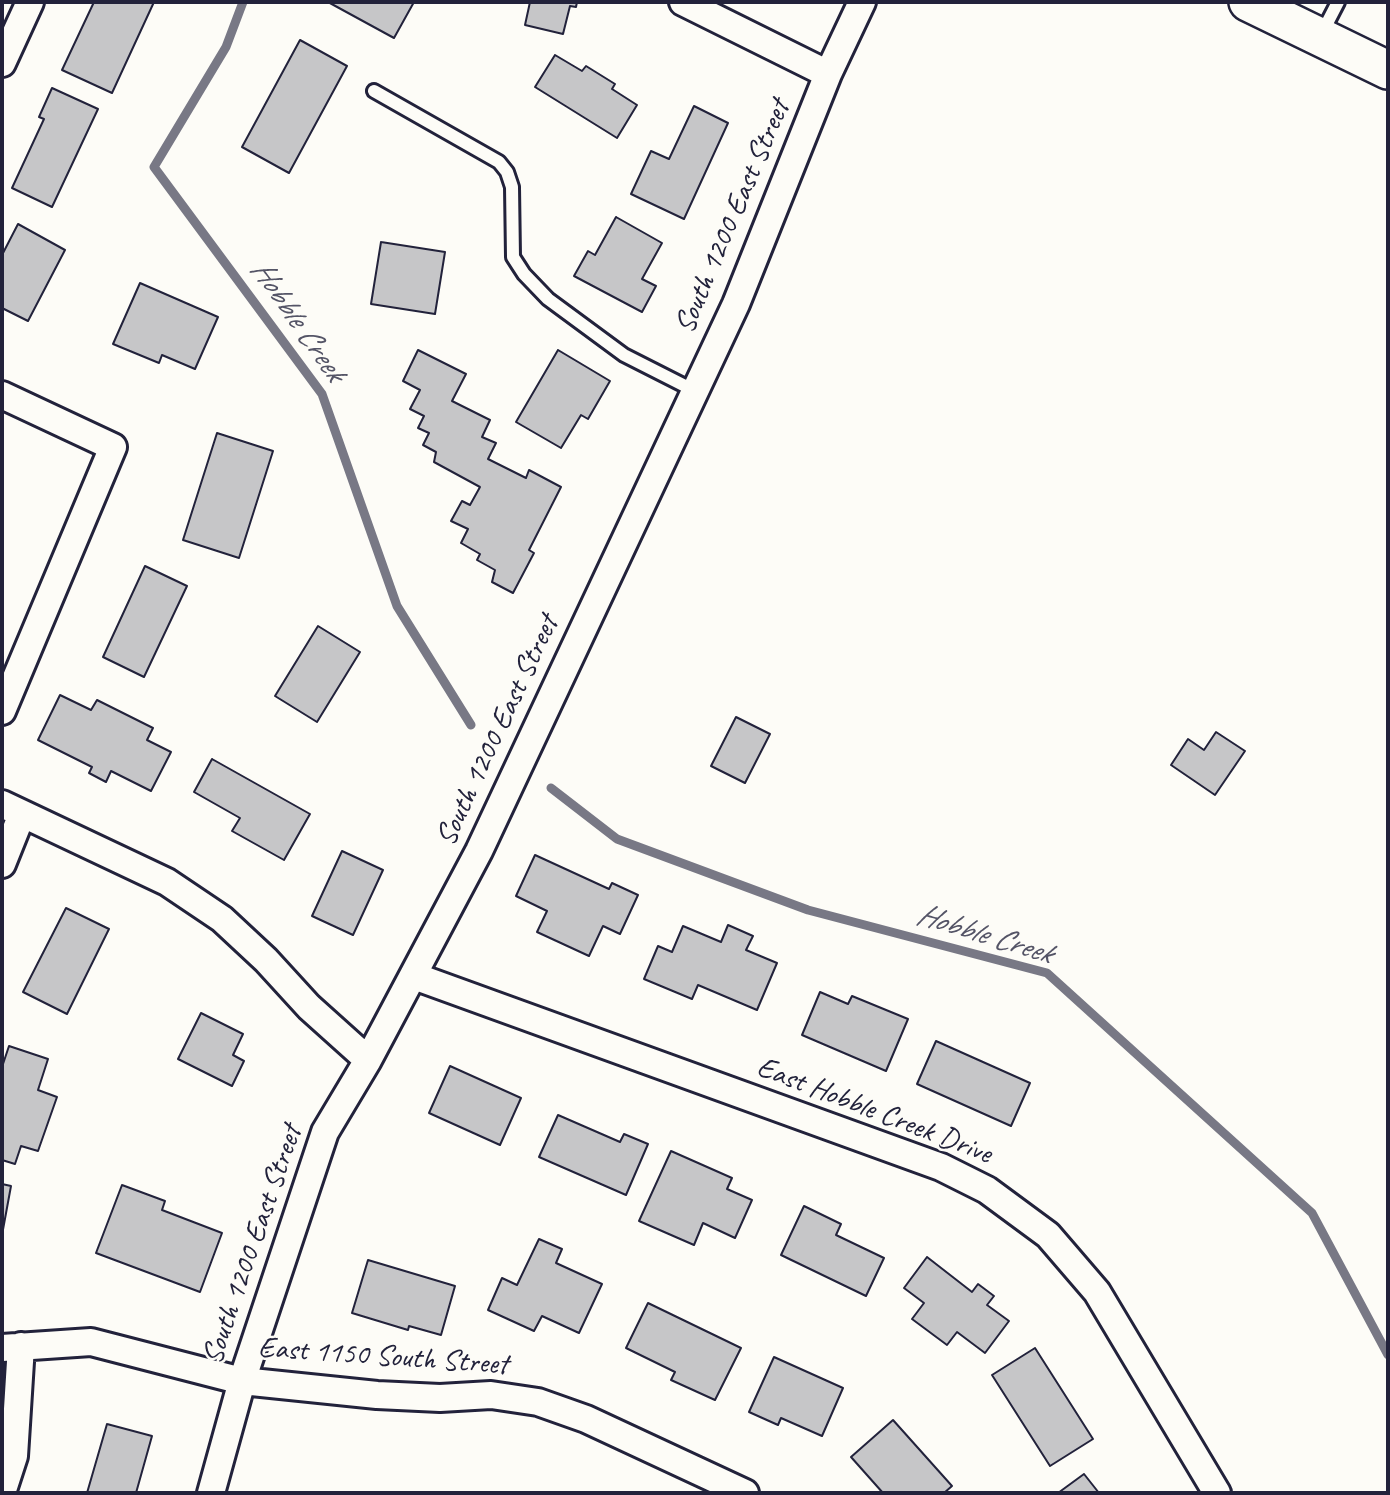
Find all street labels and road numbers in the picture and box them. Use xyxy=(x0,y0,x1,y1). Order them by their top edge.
street label: South 1200 East Street xyxy=(668,95,798,339)
street label: South 1200 East Street xyxy=(429,610,567,852)
street label: East Hobble Creek Drive xyxy=(752,1050,996,1172)
street label: South 1200 East Street xyxy=(195,1121,311,1369)
street label: East 1150 South Street xyxy=(257,1330,509,1384)

